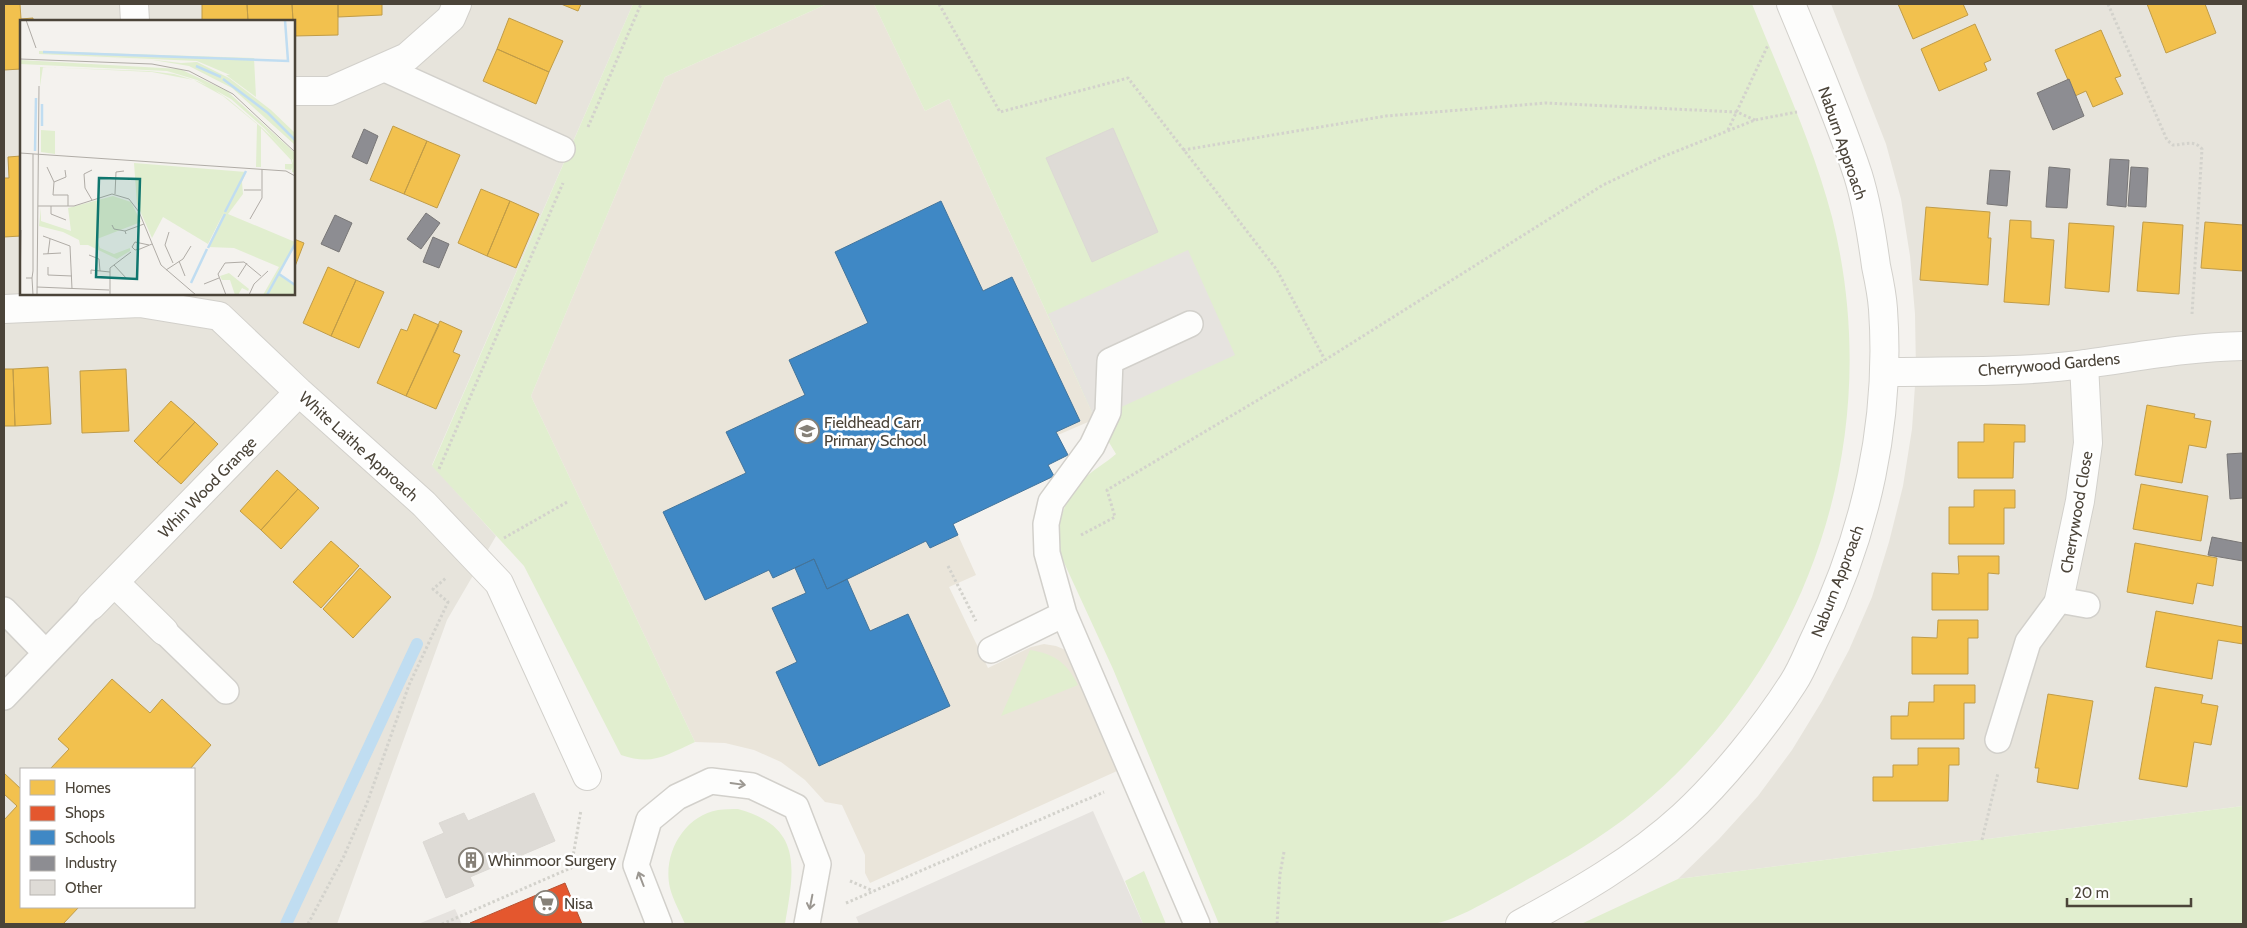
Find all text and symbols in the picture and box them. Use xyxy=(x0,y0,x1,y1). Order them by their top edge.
inset map xyxy=(20,20,295,295)
street label: Naburn Approach xyxy=(1814,84,1871,202)
street label: Cherrywood Gardens xyxy=(1977,349,2121,380)
street label: White Laithe Approach xyxy=(295,388,422,505)
place label: Fieldhead Carr Primary School xyxy=(824,413,927,450)
school or university icon: Fieldhead Carr Primary School xyxy=(794,418,820,444)
street label: Whin Wood Grange xyxy=(154,433,260,542)
street label: Cherrywood Close xyxy=(2056,450,2097,575)
street label: Naburn Approach xyxy=(1807,522,1868,640)
legend xyxy=(20,768,195,908)
text: Homes xyxy=(65,779,111,797)
one-way arrow xyxy=(729,779,745,789)
text: Shops xyxy=(65,804,105,822)
text: Schools xyxy=(65,829,115,847)
building icon: Whinmoor Surgery xyxy=(458,847,484,873)
place label: Whinmoor Surgery xyxy=(488,851,616,870)
text: Industry xyxy=(65,854,117,872)
one-way arrow xyxy=(636,872,645,887)
scale bar xyxy=(2067,876,2191,908)
text: Other xyxy=(65,879,102,897)
text: 20 m xyxy=(2074,884,2109,902)
supermarket icon: Nisa xyxy=(533,890,559,916)
one-way arrow xyxy=(805,893,815,909)
place label: Nisa xyxy=(564,894,593,913)

